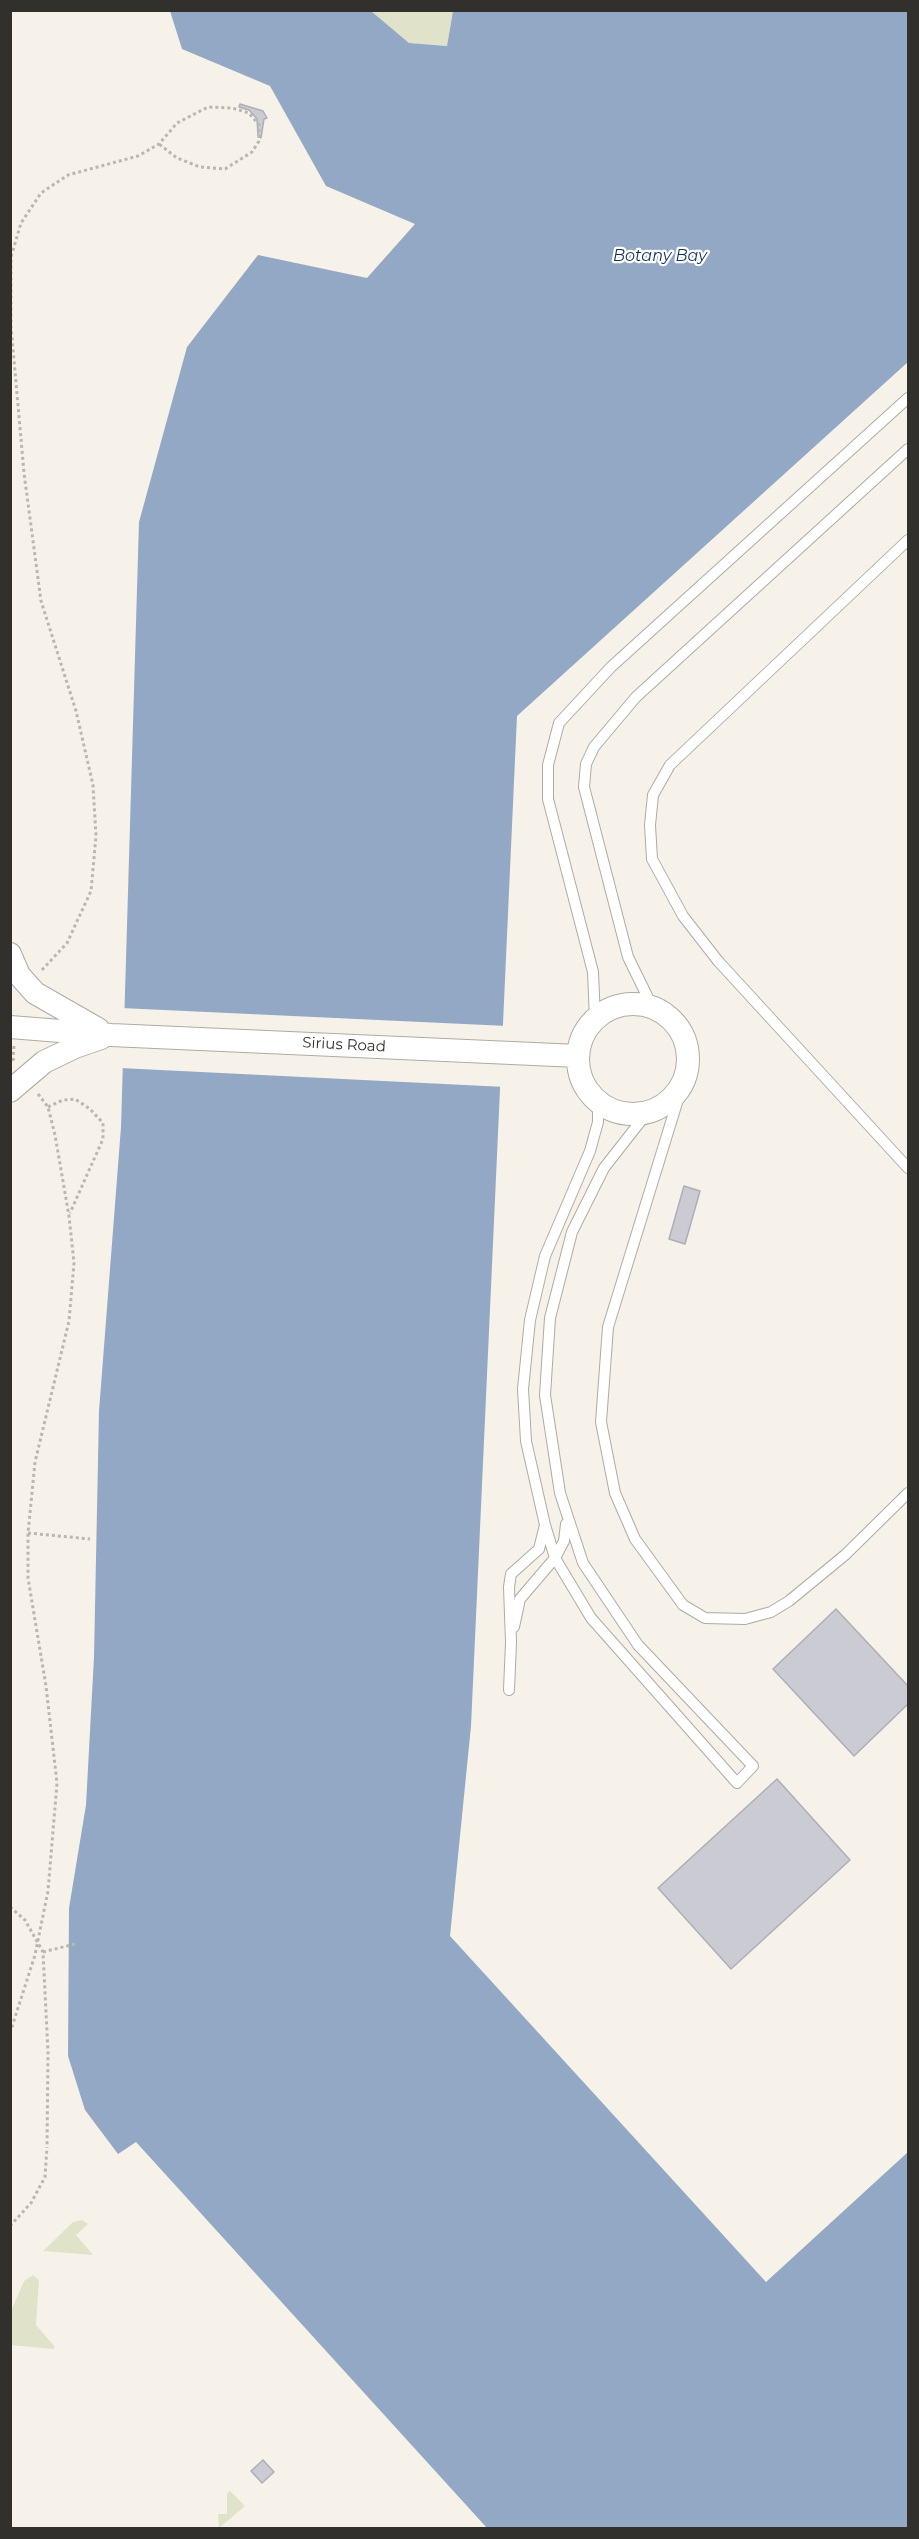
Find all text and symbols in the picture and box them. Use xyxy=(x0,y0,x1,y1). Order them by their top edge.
water label: Botany Bay xyxy=(613,246,707,266)
street label: Sirius Road xyxy=(302,1034,386,1056)

